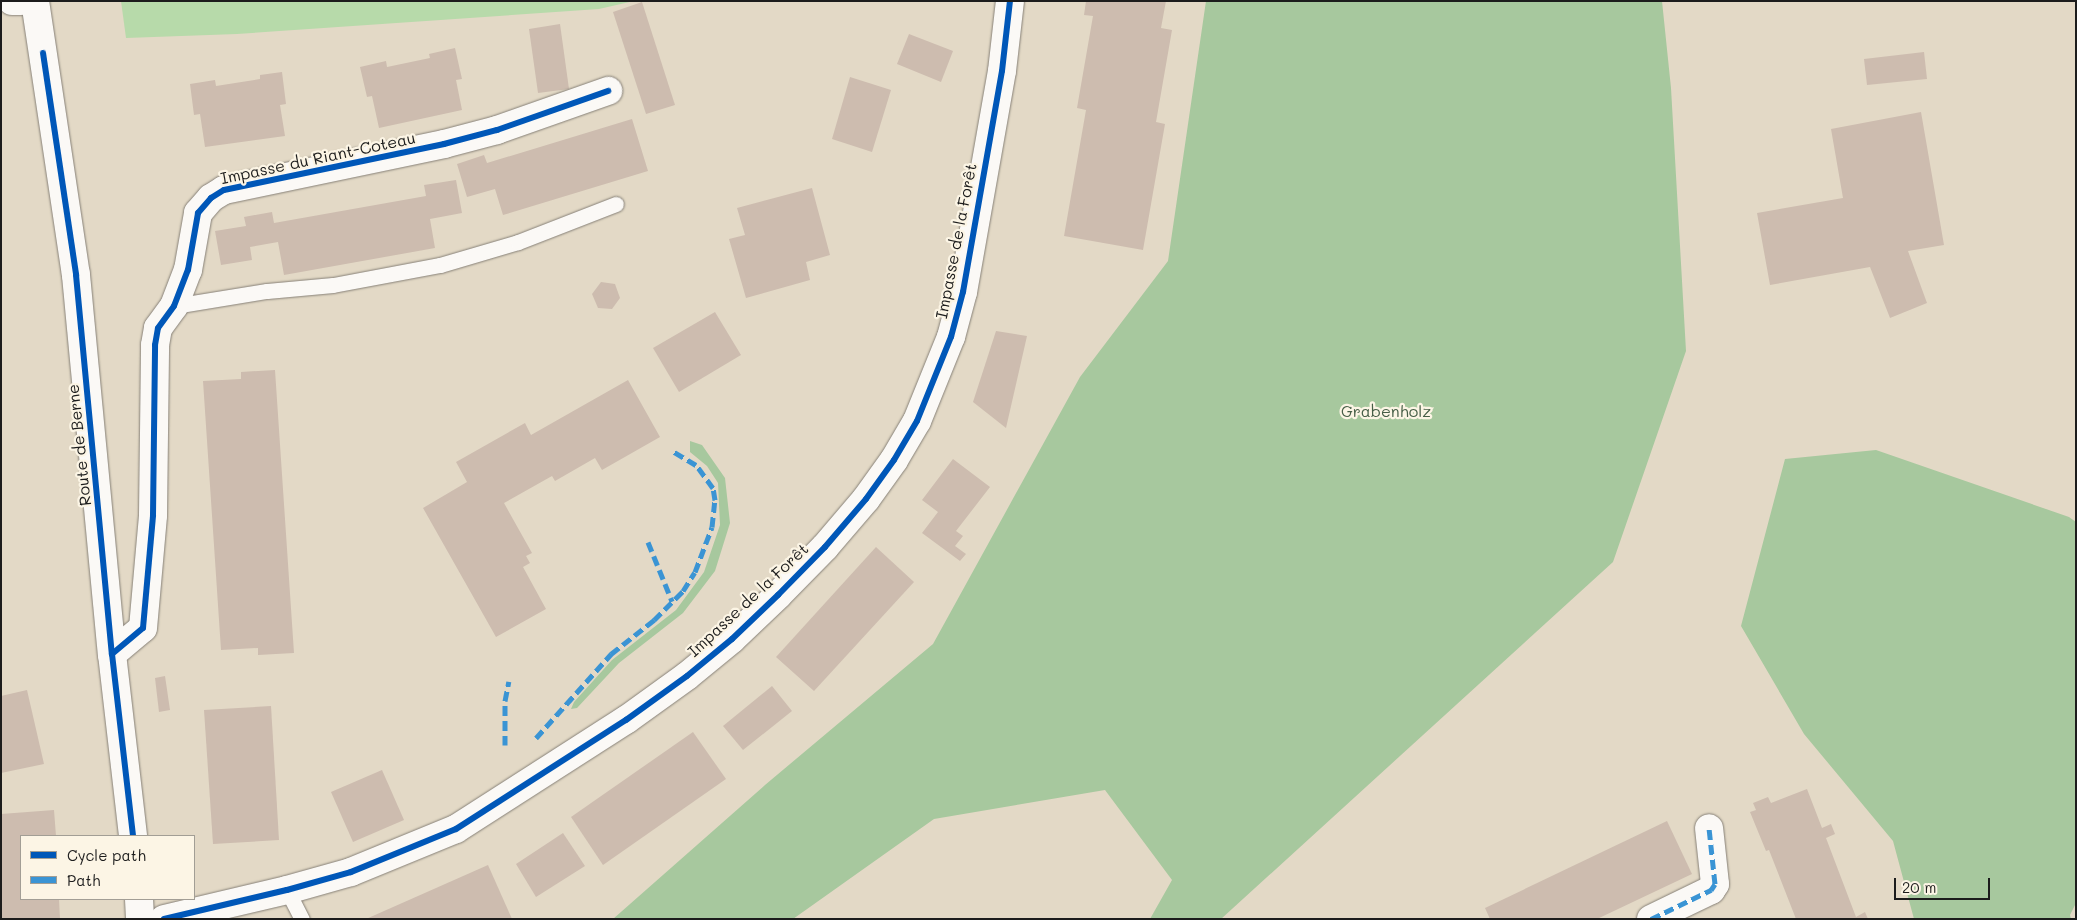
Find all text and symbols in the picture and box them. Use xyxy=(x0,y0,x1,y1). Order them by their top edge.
street label: Impasse du Riant-Coteau xyxy=(219,128,417,188)
street label: Impasse de la Forêt xyxy=(932,162,980,320)
street label: Route de Berne xyxy=(63,383,95,507)
park label: Grabenholz xyxy=(1341,401,1431,421)
street label: Impasse de la Forêt xyxy=(684,539,812,661)
legend xyxy=(20,835,195,900)
text: Cycle path xyxy=(67,845,146,865)
scale bar xyxy=(1897,868,1993,900)
text: Path xyxy=(67,870,101,890)
text: 20 m xyxy=(1902,877,1936,897)

